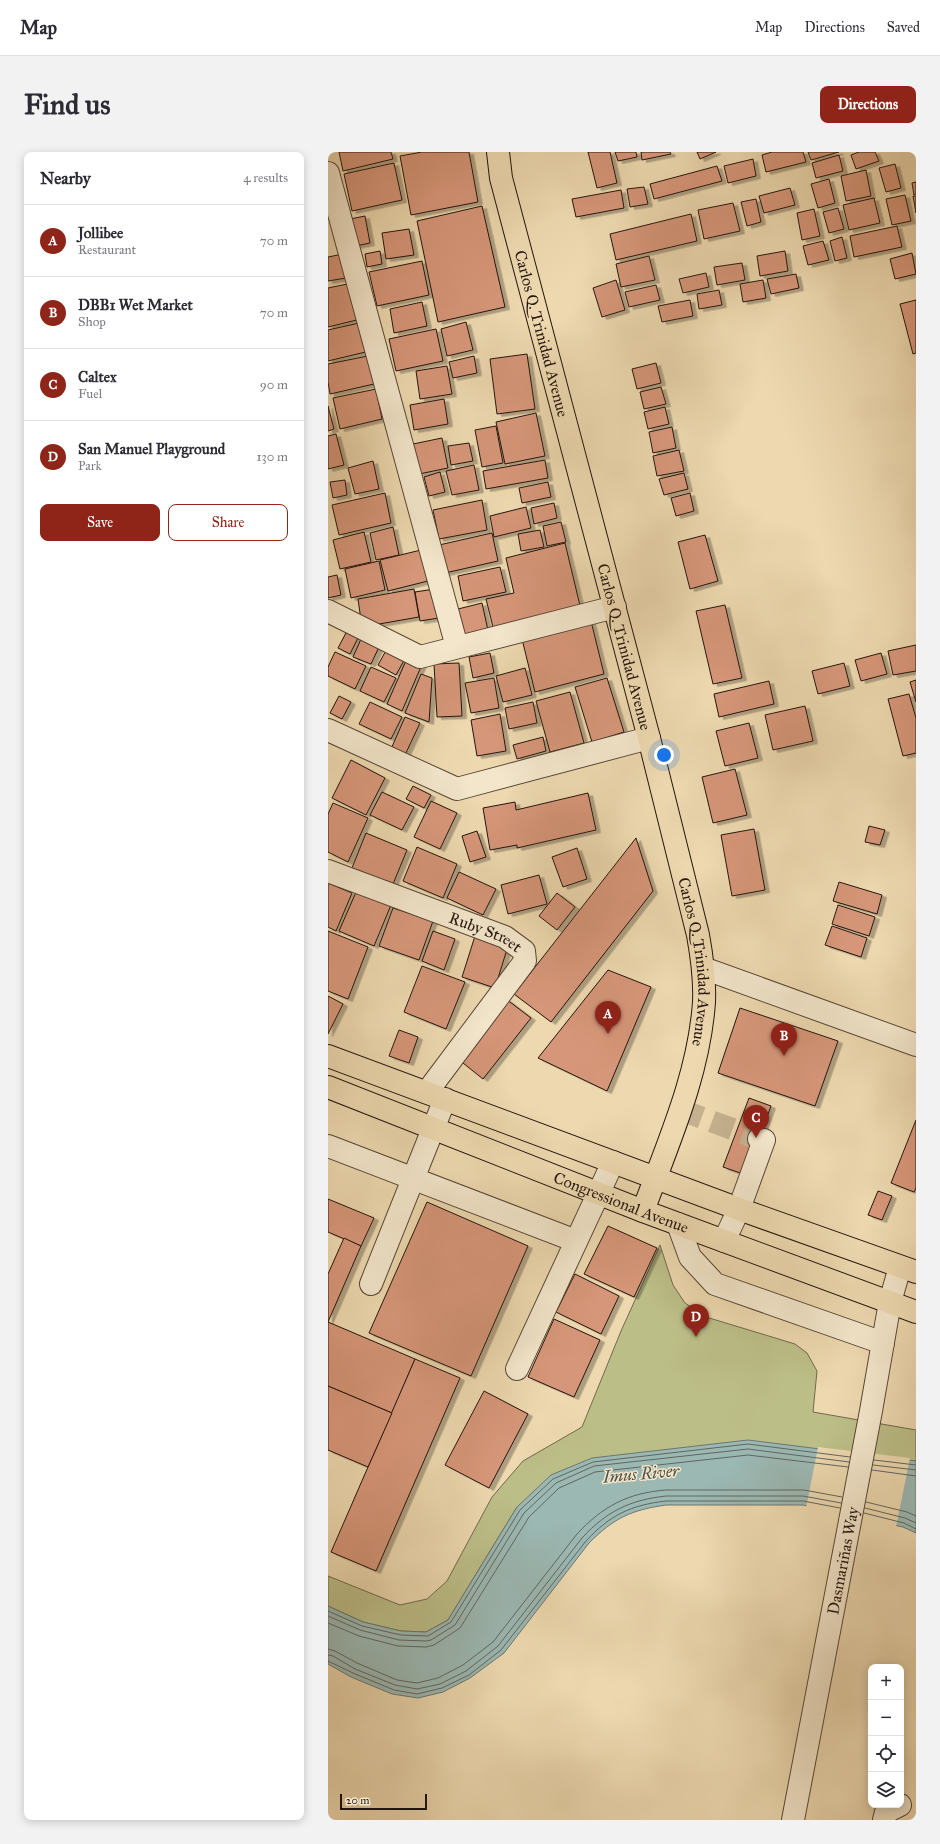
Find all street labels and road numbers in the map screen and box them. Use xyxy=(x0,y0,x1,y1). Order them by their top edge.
street label: Carlos Q. Trinidad Avenue xyxy=(511,248,573,419)
street label: Carlos Q. Trinidad Avenue xyxy=(594,561,656,732)
street label: Carlos Q. Trinidad Avenue xyxy=(675,875,714,1049)
street label: Ruby Street xyxy=(447,908,526,956)
street label: Congressional Avenue xyxy=(551,1167,692,1237)
street label: Dasmariñas Way xyxy=(823,1505,862,1616)

